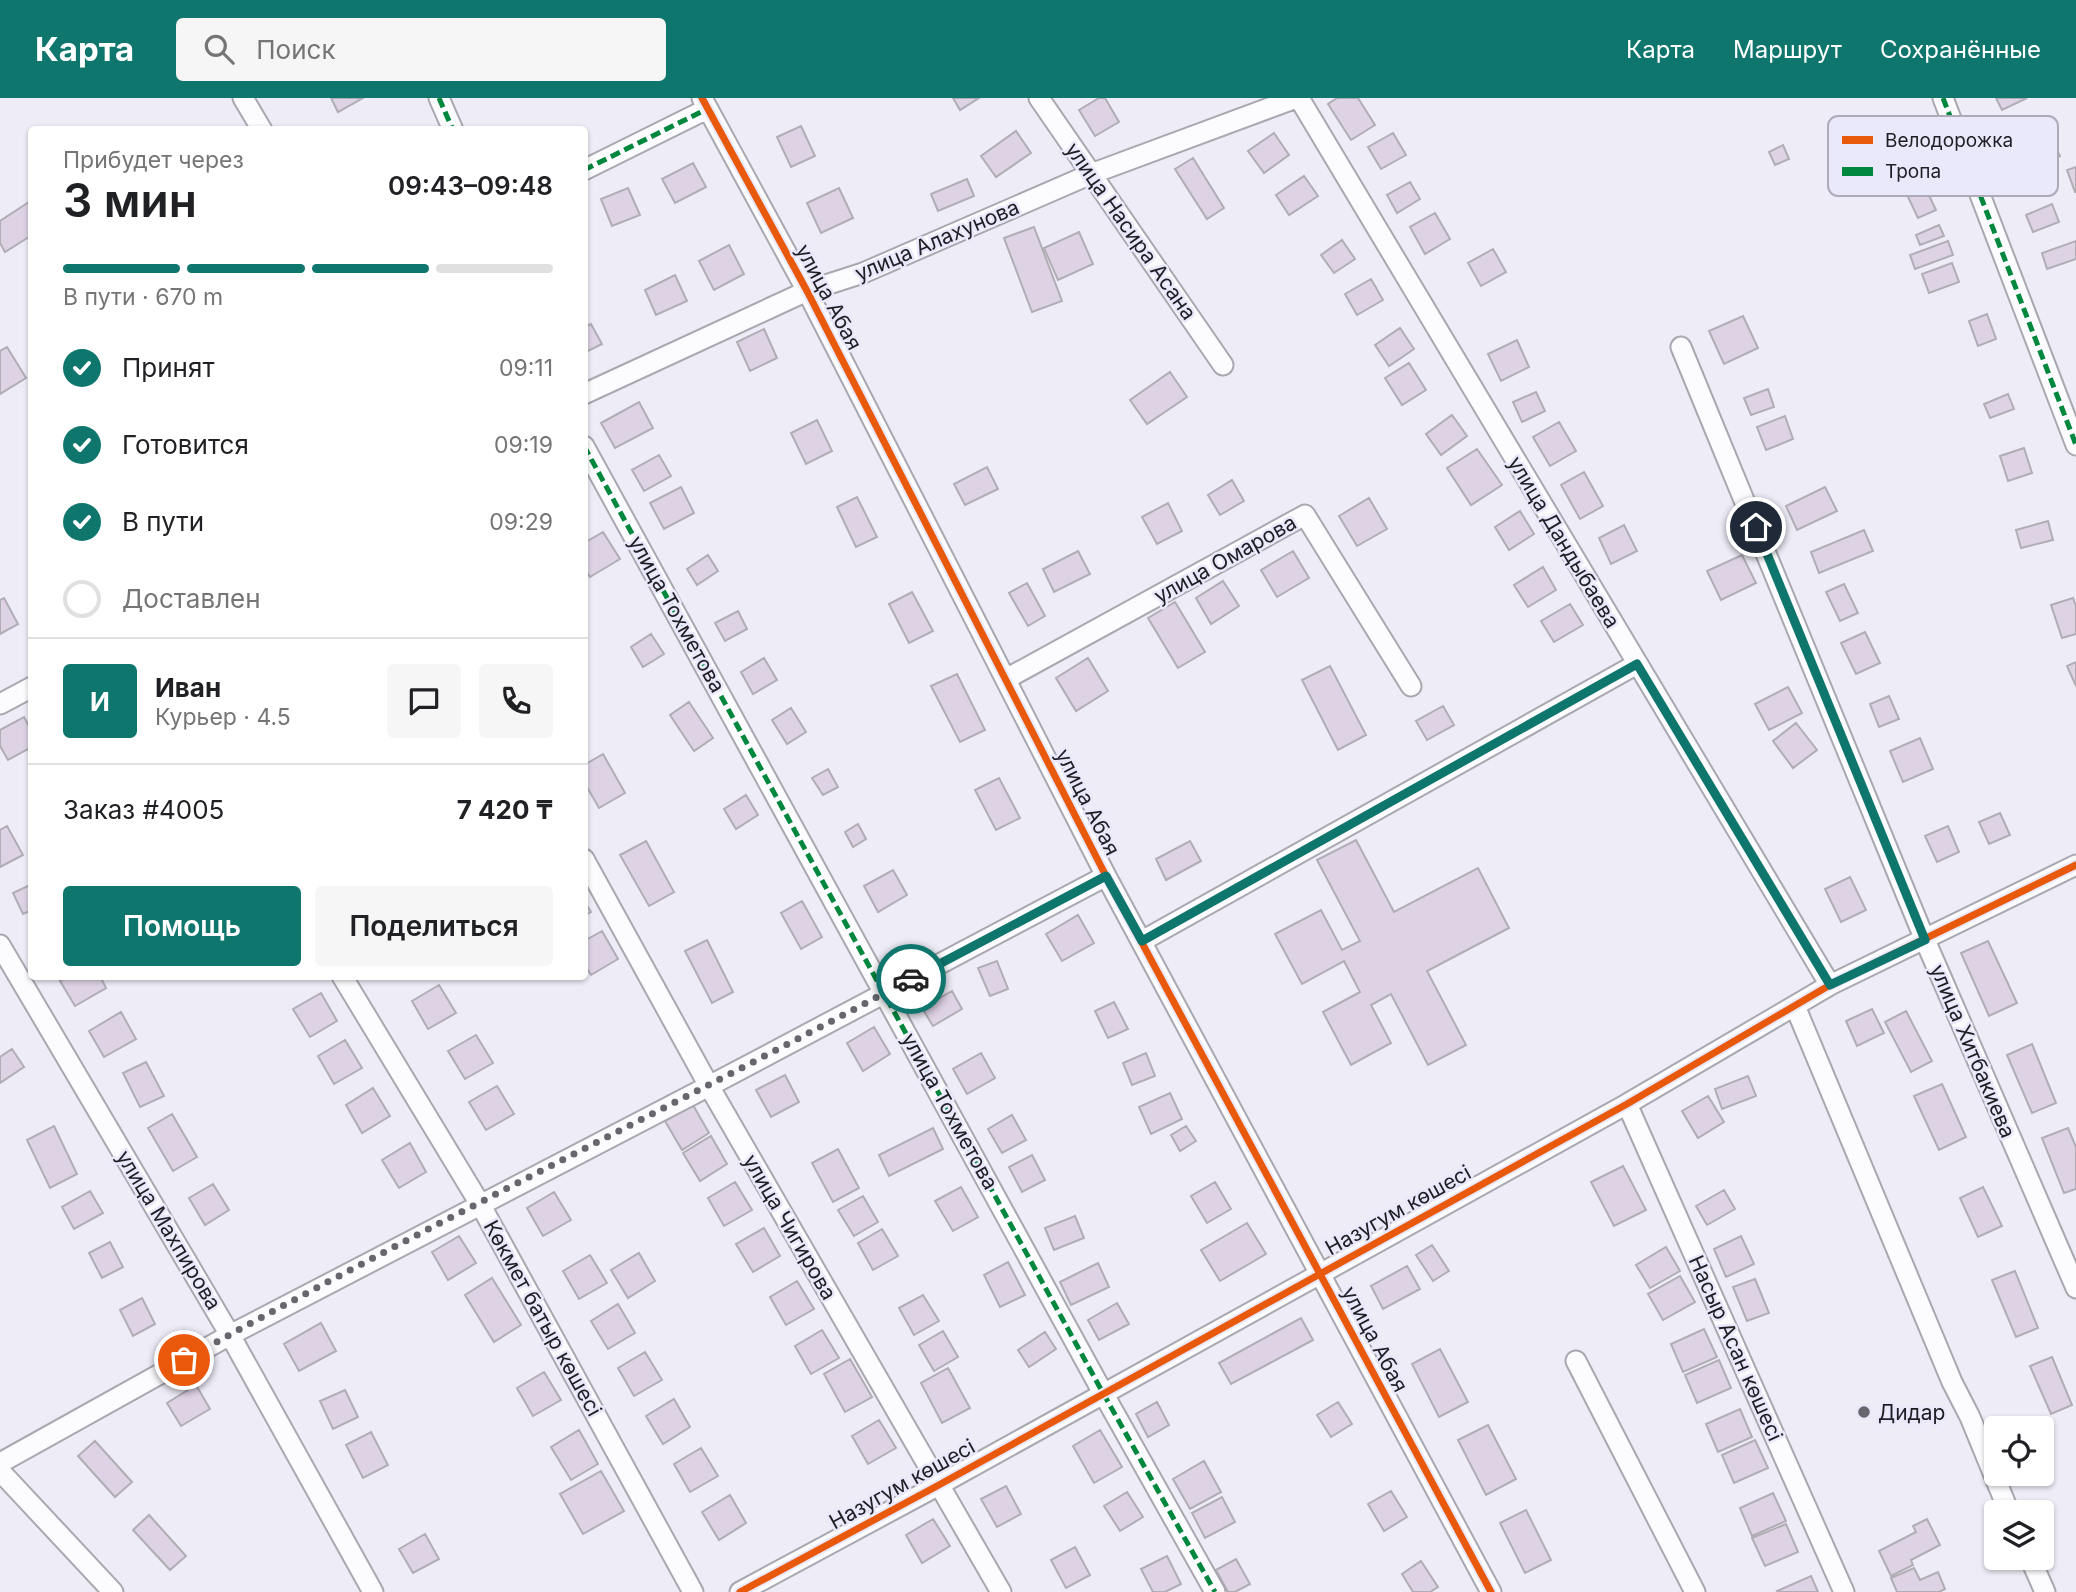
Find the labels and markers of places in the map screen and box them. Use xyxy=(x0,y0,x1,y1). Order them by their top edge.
pin xyxy=(1726,497,1786,557)
pin xyxy=(154,1330,214,1390)
place label: Дидар xyxy=(1878,1400,1945,1425)
marker: Дидар xyxy=(1856,1404,1872,1420)

